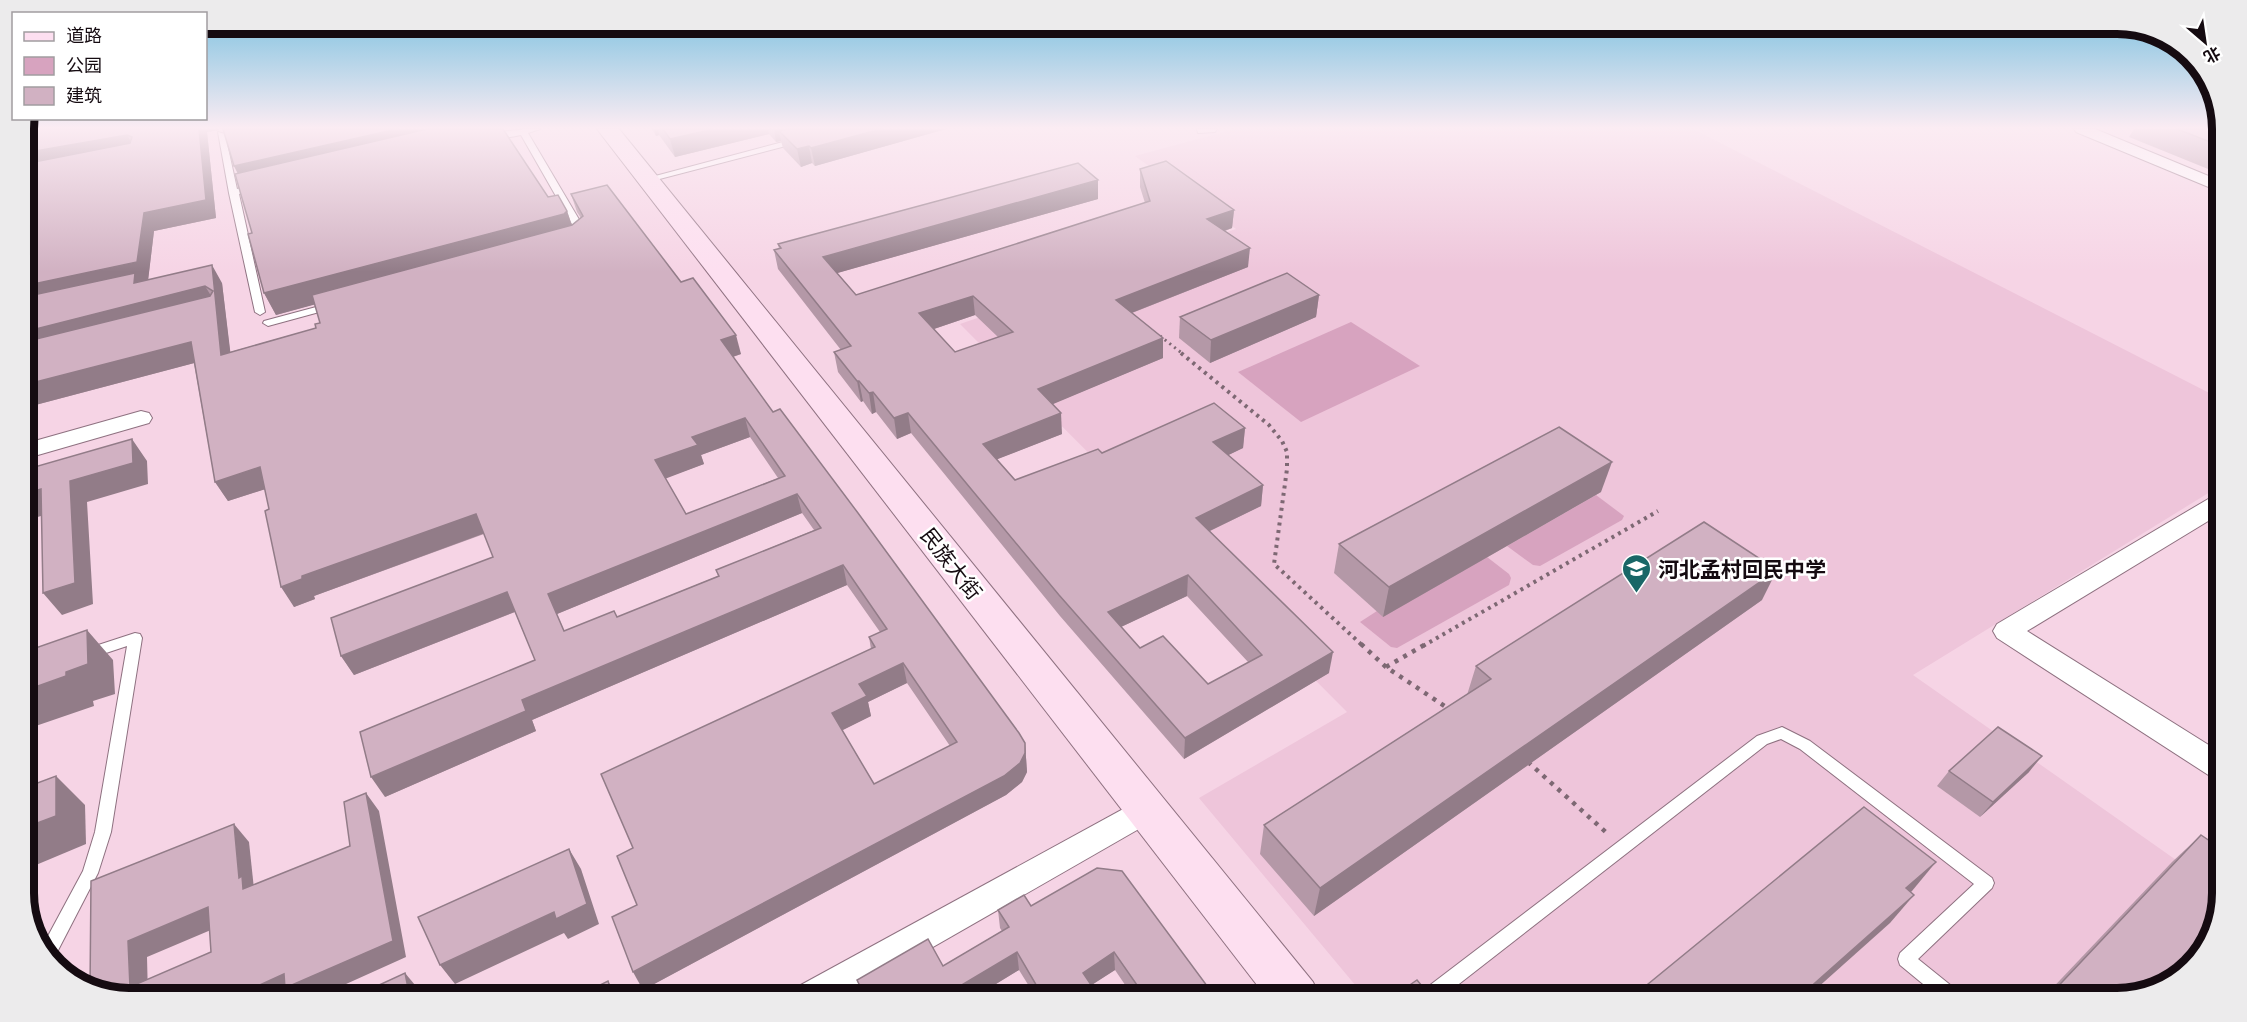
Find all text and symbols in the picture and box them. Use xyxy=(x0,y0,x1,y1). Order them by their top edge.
legend xyxy=(12,12,207,120)
north arrow xyxy=(2175,12,2235,72)
text: 道路 xyxy=(66,24,102,46)
text: 北 xyxy=(2201,43,2224,68)
text: 公园 xyxy=(66,54,102,76)
text: 建筑 xyxy=(66,84,102,106)
street label: 民族大街 xyxy=(916,522,988,604)
school or university icon: 河北孟村回民中学 xyxy=(1621,552,1653,594)
place label: 河北孟村回民中学 xyxy=(1658,556,1826,581)

